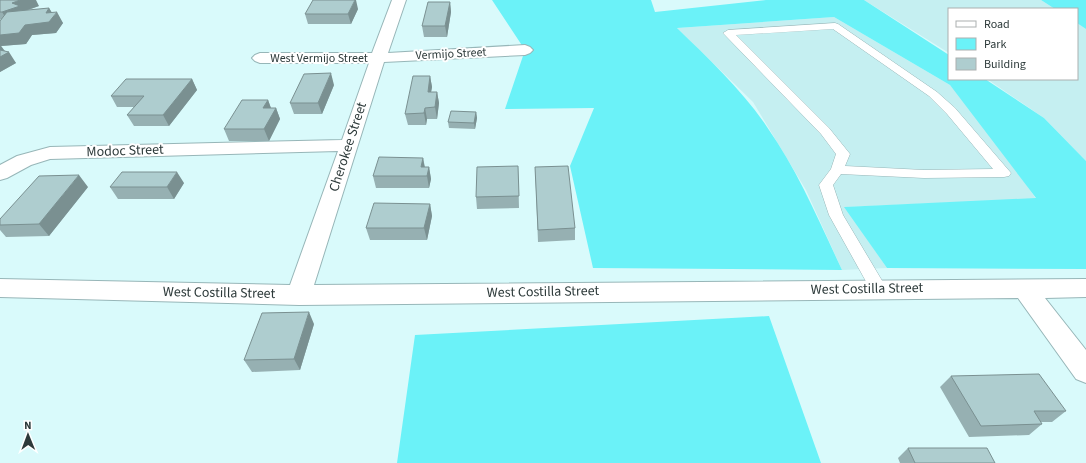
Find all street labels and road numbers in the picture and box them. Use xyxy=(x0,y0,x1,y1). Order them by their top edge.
street label: Vermijo Street xyxy=(415,44,487,64)
street label: West Vermijo Street xyxy=(270,50,368,67)
street label: Cherokee Street xyxy=(324,99,372,194)
street label: Modoc Street xyxy=(86,140,164,162)
street label: West Costilla Street xyxy=(811,278,924,300)
street label: West Costilla Street xyxy=(487,281,600,303)
street label: West Costilla Street xyxy=(163,282,276,304)

